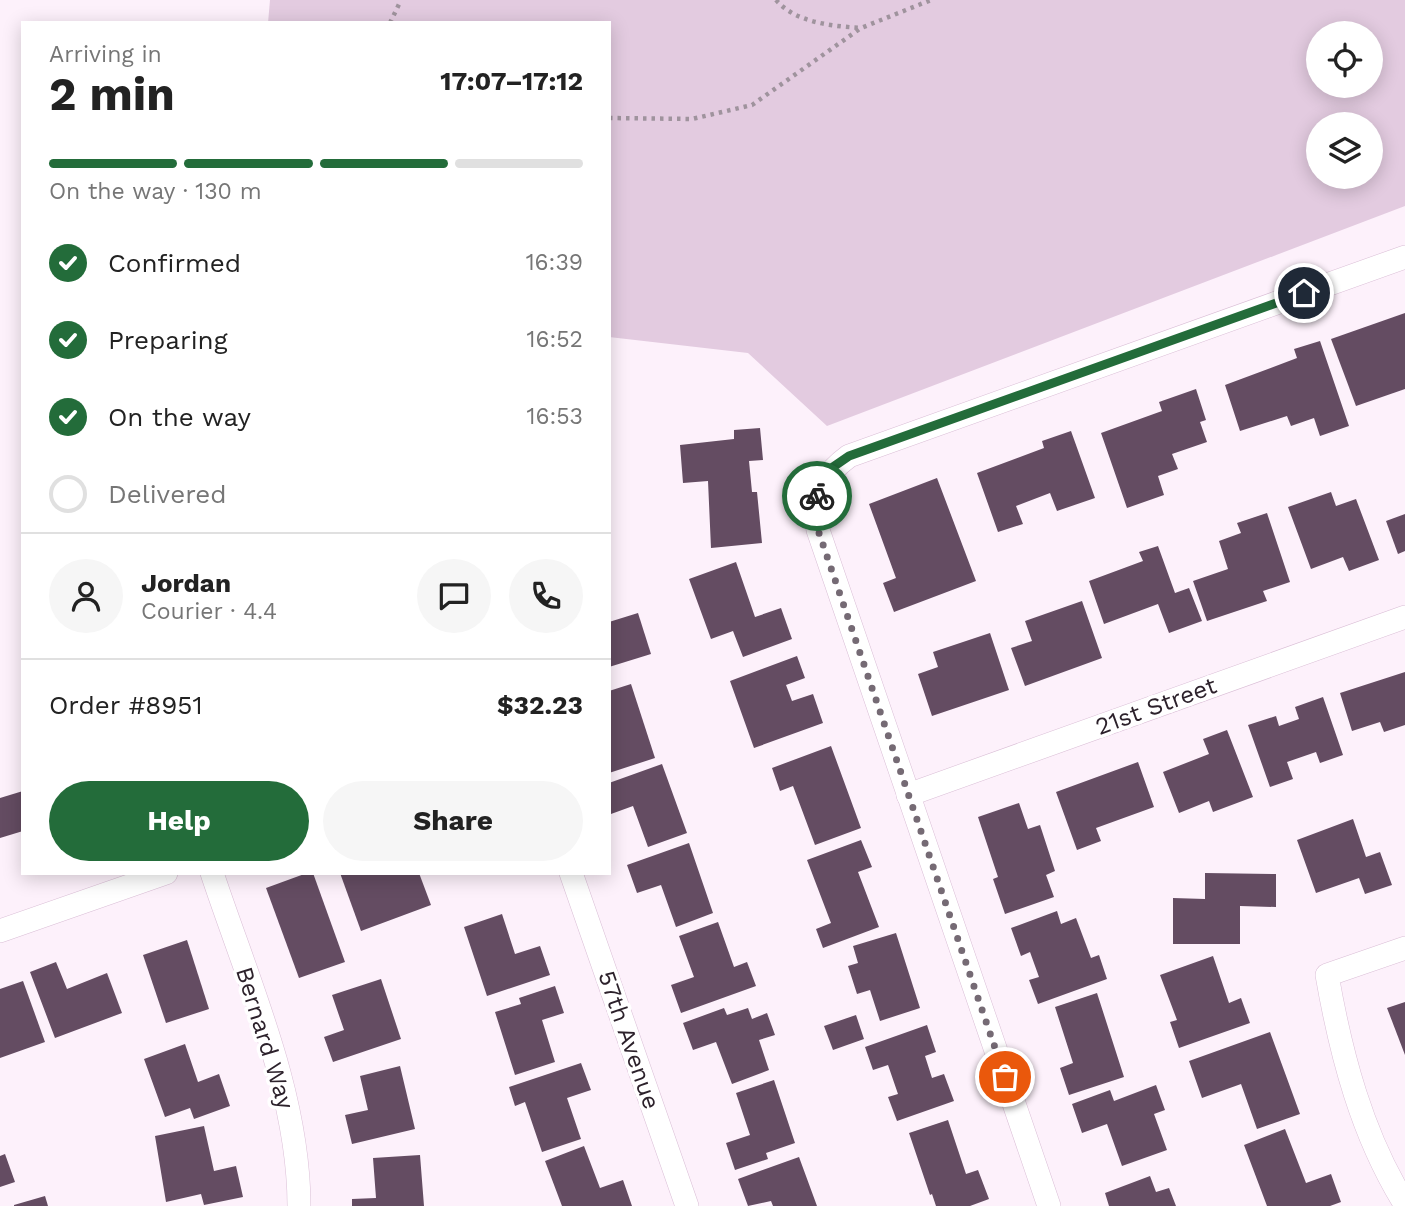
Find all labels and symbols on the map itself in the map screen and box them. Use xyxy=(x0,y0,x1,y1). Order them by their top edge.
pin xyxy=(1274,263,1334,323)
courier xyxy=(782,461,852,531)
street label: 21st Street xyxy=(1092,671,1220,741)
street label: Bernard Way xyxy=(230,964,300,1113)
street label: 57th Avenue xyxy=(592,967,666,1113)
pin xyxy=(975,1047,1035,1107)

